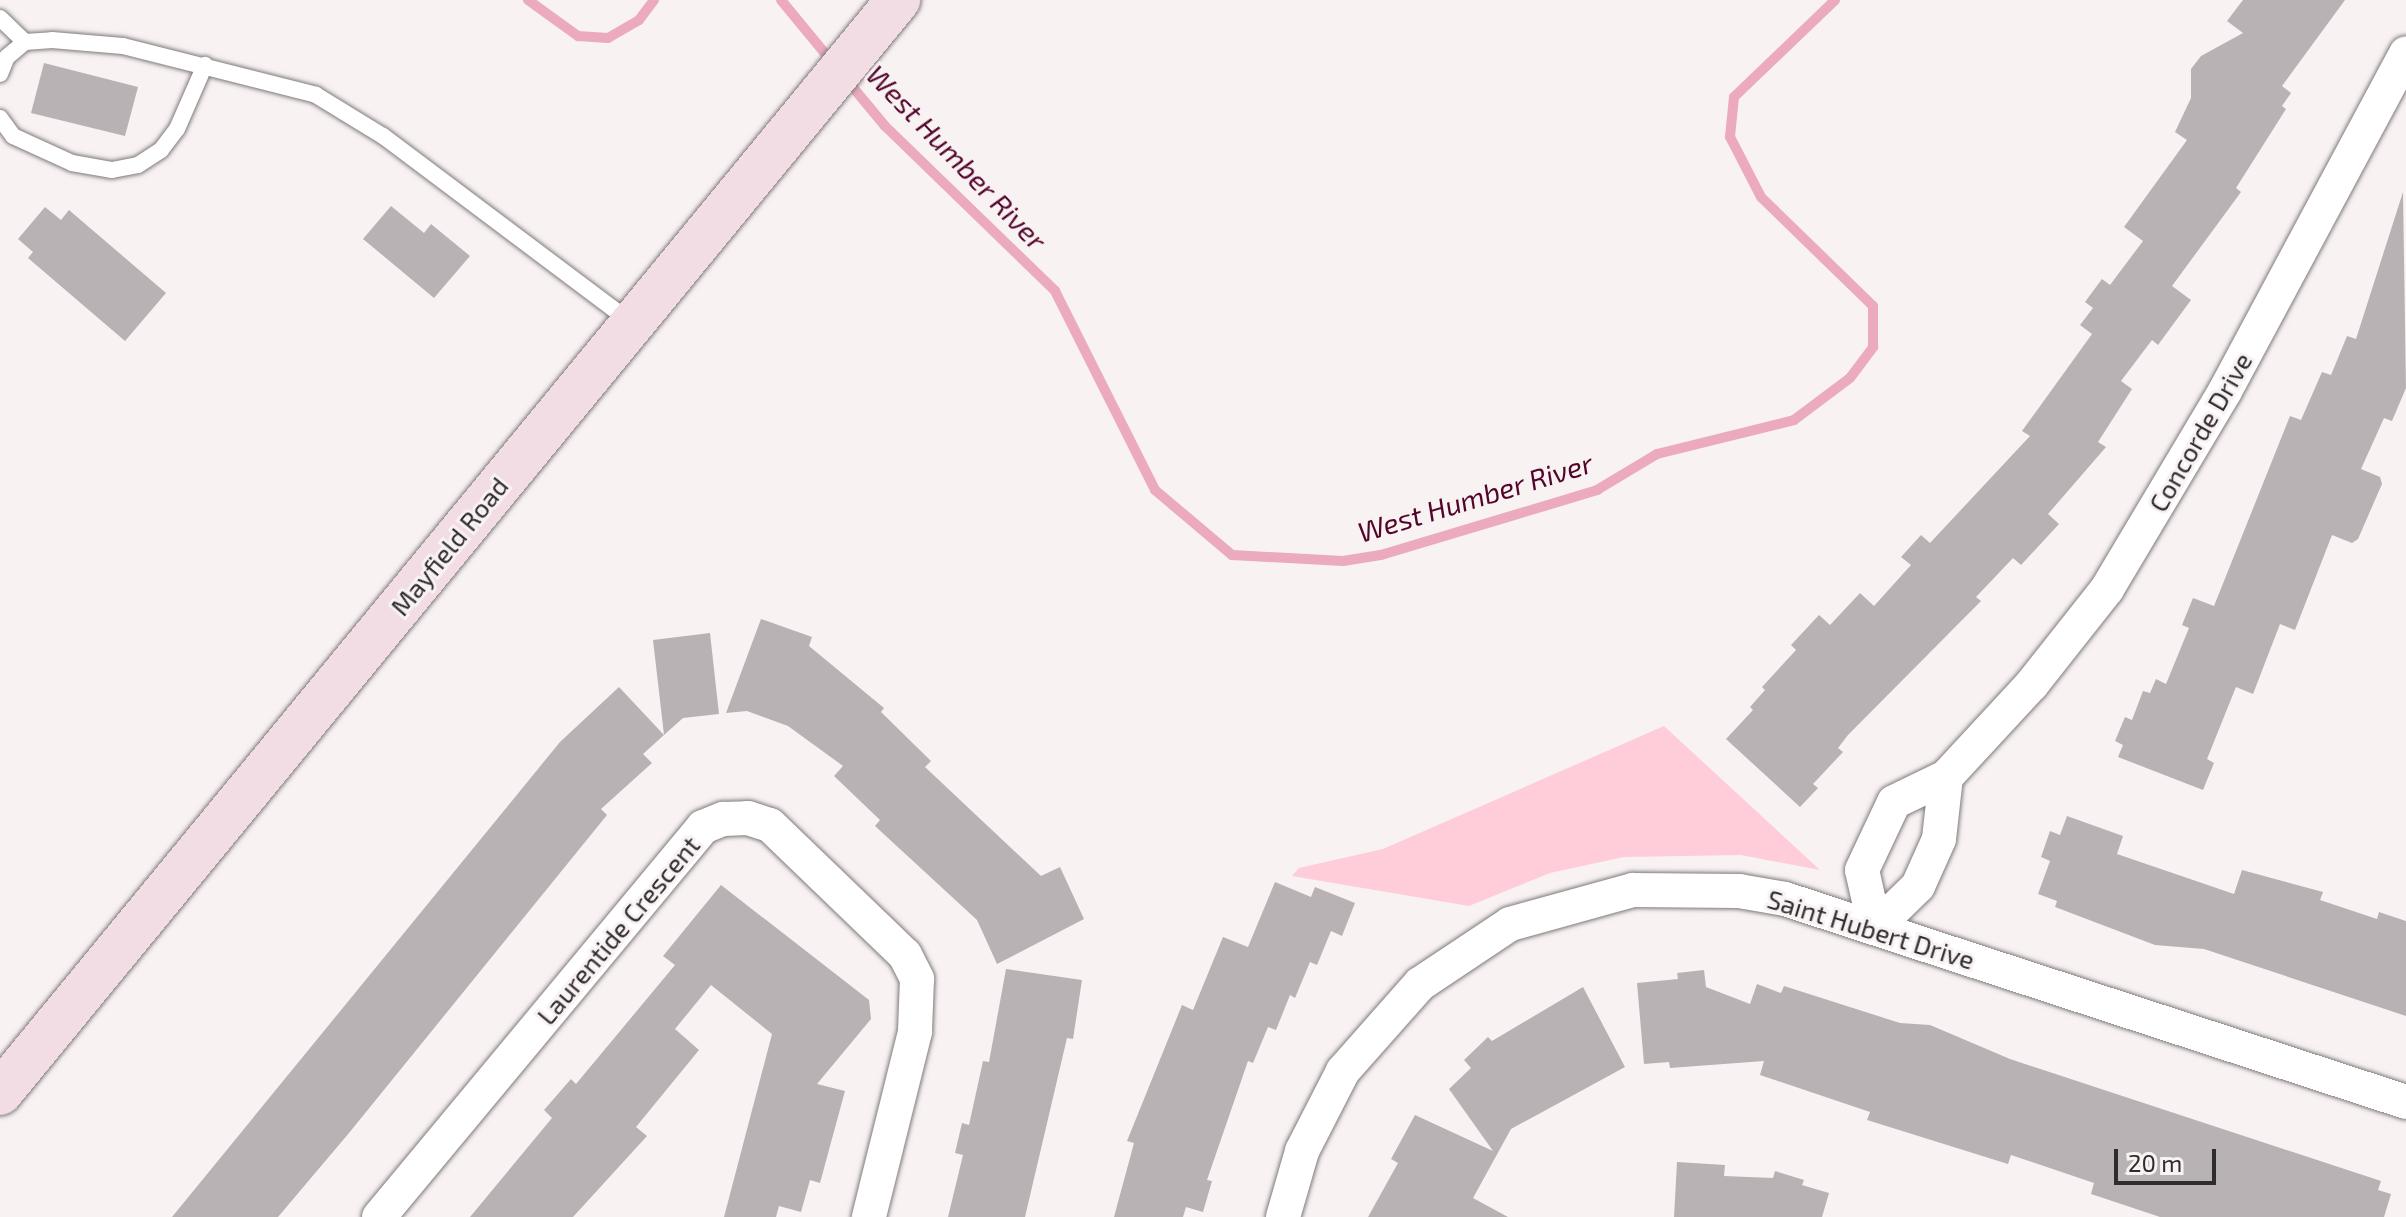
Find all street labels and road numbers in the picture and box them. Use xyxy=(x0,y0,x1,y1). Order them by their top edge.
street label: Concorde Drive xyxy=(2142,347,2258,517)
street label: Mayfield Road xyxy=(384,471,514,621)
street label: Laurentide Crescent xyxy=(530,830,706,1030)
street label: Saint Hubert Drive xyxy=(1764,883,1978,975)

